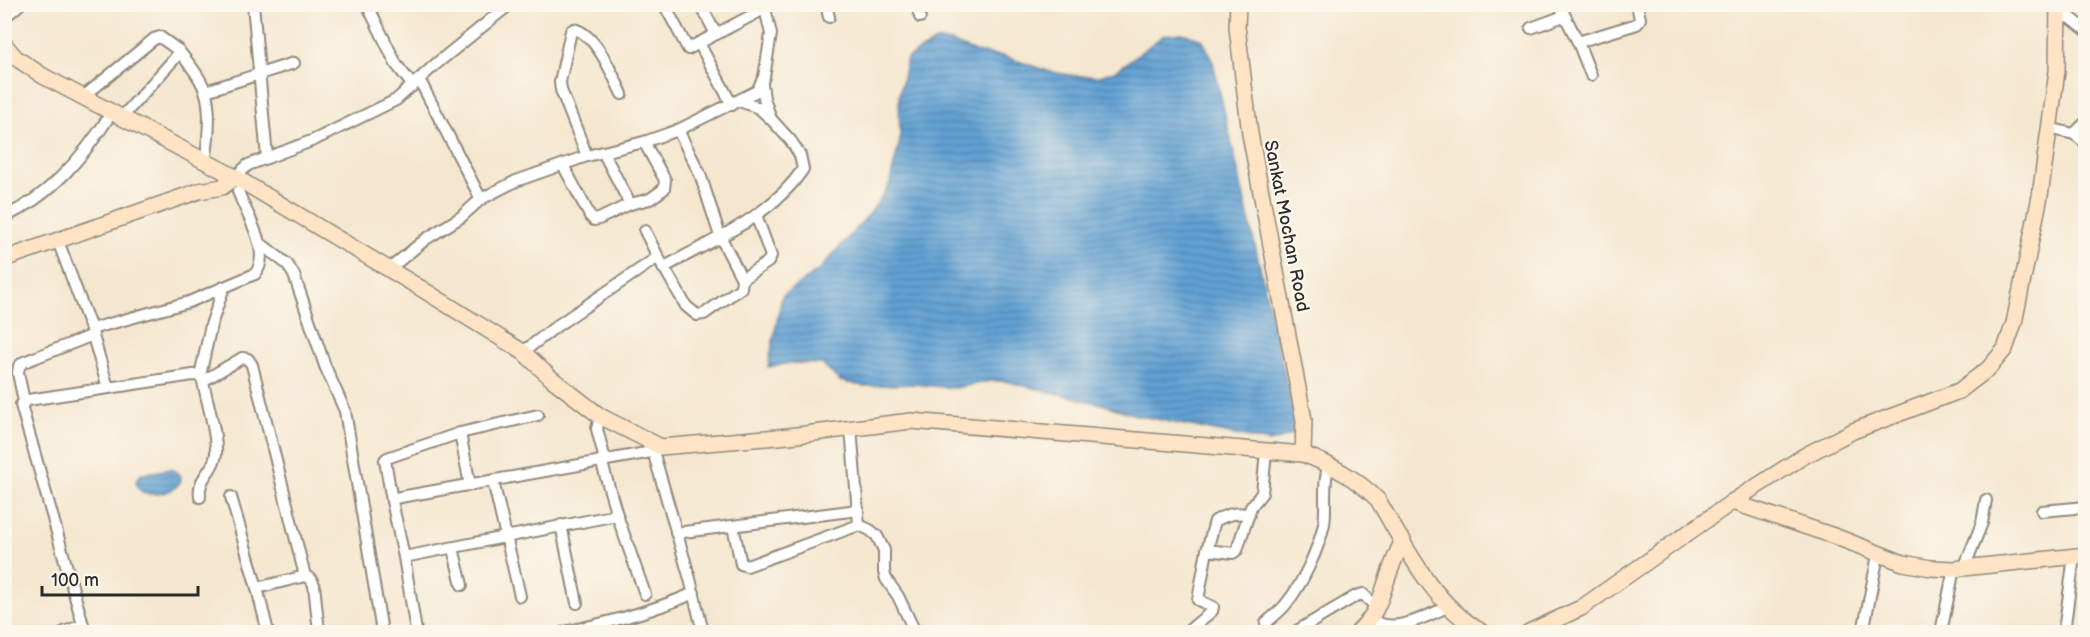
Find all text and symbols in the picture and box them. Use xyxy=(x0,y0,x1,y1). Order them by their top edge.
street label: Sankat Mochan Road xyxy=(1260,139,1313,314)
scale bar xyxy=(42,559,198,597)
text: 100 m xyxy=(51,570,99,591)

